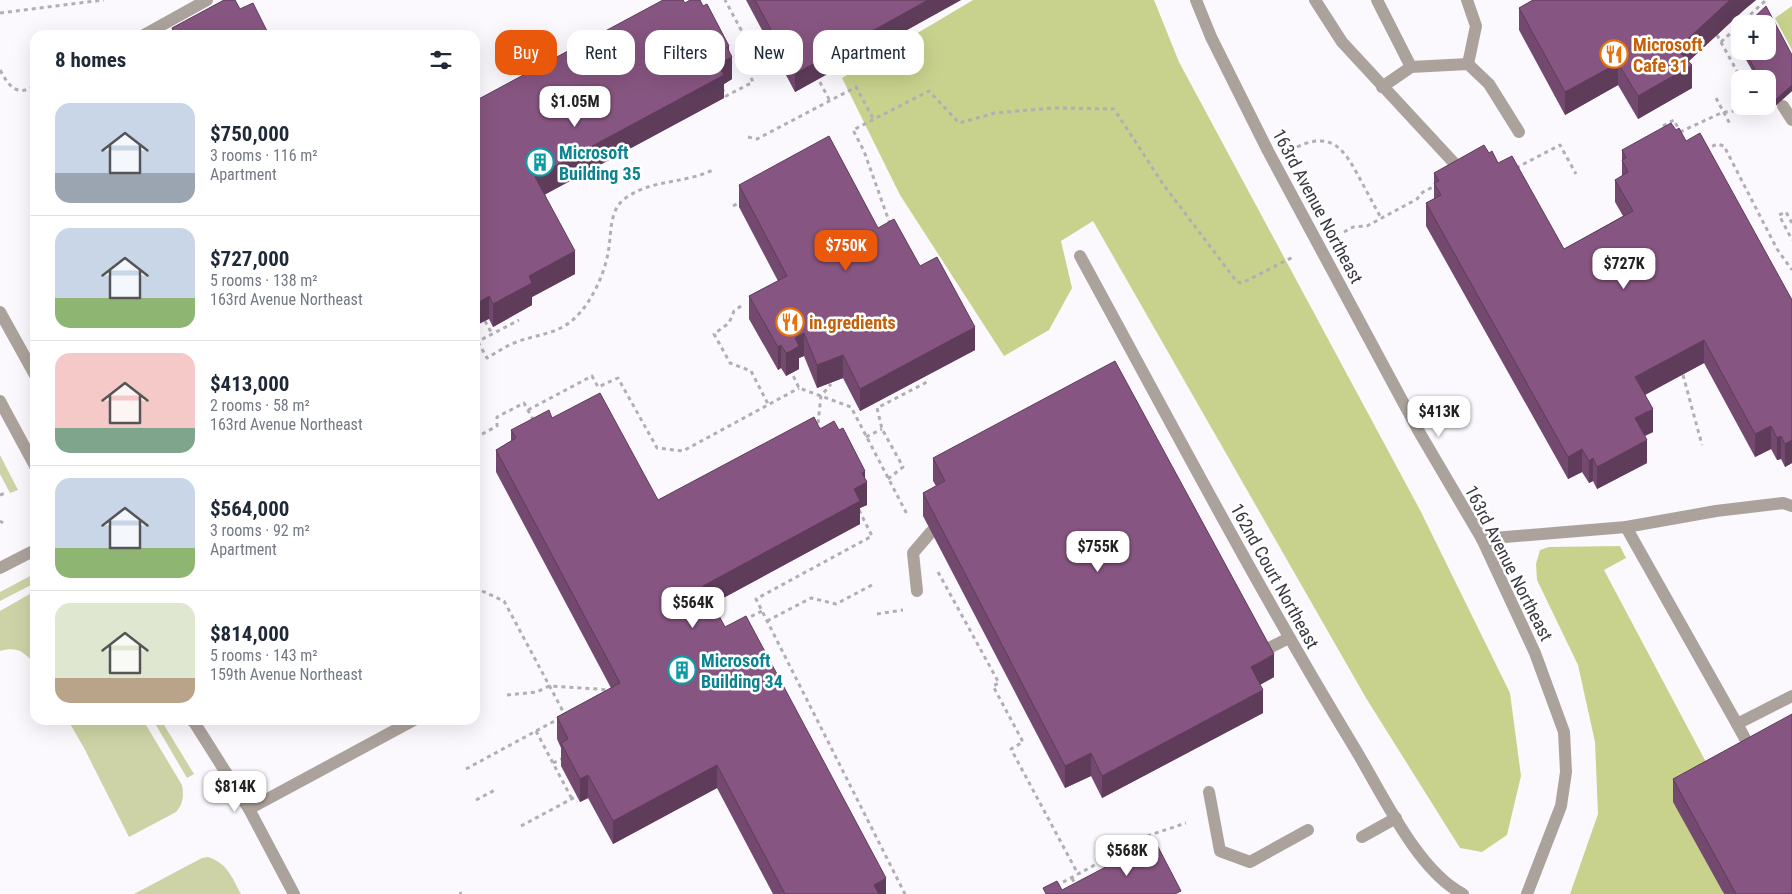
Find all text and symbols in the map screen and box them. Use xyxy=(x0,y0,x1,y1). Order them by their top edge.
map controls xyxy=(1731,15,1776,115)
button: + xyxy=(1731,15,1776,60)
chip: Buy xyxy=(495,30,557,75)
chip: Rent xyxy=(567,30,635,75)
chip: Filters xyxy=(645,30,725,75)
chip: New xyxy=(735,30,803,75)
chip: Apartment xyxy=(813,30,924,75)
place label: Microsoft Cafe 31 xyxy=(1633,34,1703,76)
restaurant icon: Microsoft Cafe 31 xyxy=(1599,39,1629,69)
icon: filters xyxy=(427,46,455,74)
text: 8 homes xyxy=(55,48,126,72)
button: − xyxy=(1731,70,1776,115)
pin: $1.05M xyxy=(534,86,616,128)
text: $1.05M xyxy=(550,92,600,111)
text: $750,000 xyxy=(210,122,289,146)
icon: home xyxy=(95,123,155,183)
street label: 163rd Avenue Northeast xyxy=(1268,125,1368,287)
place label: Microsoft Building 35 xyxy=(559,142,641,184)
text: 3 rooms · 116 m² xyxy=(210,146,318,165)
building icon: Microsoft Building 35 xyxy=(525,147,555,177)
text: Apartment xyxy=(210,165,277,184)
pin: $750K xyxy=(811,230,881,272)
text: $750K xyxy=(825,236,867,255)
text: $727,000 xyxy=(210,247,289,271)
icon: home xyxy=(95,248,155,308)
pin: $727K xyxy=(1589,248,1659,290)
text: $727K xyxy=(1603,254,1645,273)
text: 5 rooms · 138 m² xyxy=(210,271,318,290)
text: 163rd Avenue Northeast xyxy=(210,290,363,309)
restaurant icon: in.gredients xyxy=(775,307,805,337)
place label: in.gredients xyxy=(809,312,896,333)
text: $413,000 xyxy=(210,372,289,396)
icon: home xyxy=(95,373,155,433)
text: 2 rooms · 58 m² xyxy=(210,396,310,415)
pin: $413K xyxy=(1404,396,1474,438)
text: $413K xyxy=(1418,402,1460,421)
text: 163rd Avenue Northeast xyxy=(210,415,363,434)
street label: 163rd Avenue Northeast xyxy=(1461,482,1557,644)
text: $564,000 xyxy=(210,497,289,521)
icon: home xyxy=(95,498,155,558)
street label: 162nd Court Northeast xyxy=(1226,500,1324,652)
text: 3 rooms · 92 m² xyxy=(210,521,310,540)
pin: $755K xyxy=(1063,530,1133,573)
text: $755K xyxy=(1077,537,1119,556)
text: Apartment xyxy=(210,540,277,559)
pin: $564K xyxy=(658,586,728,629)
text: $564K xyxy=(672,593,714,612)
text: $814,000 xyxy=(210,622,289,646)
icon: home xyxy=(95,623,155,683)
text: 5 rooms · 143 m² xyxy=(210,646,318,665)
place label: Microsoft Building 34 xyxy=(701,650,783,692)
building icon: Microsoft Building 34 xyxy=(667,655,697,685)
text: 159th Avenue Northeast xyxy=(210,665,362,684)
pin: $814K xyxy=(200,770,270,813)
text: $814K xyxy=(214,777,256,796)
pin: $568K xyxy=(1092,834,1162,877)
text: $568K xyxy=(1106,841,1148,860)

